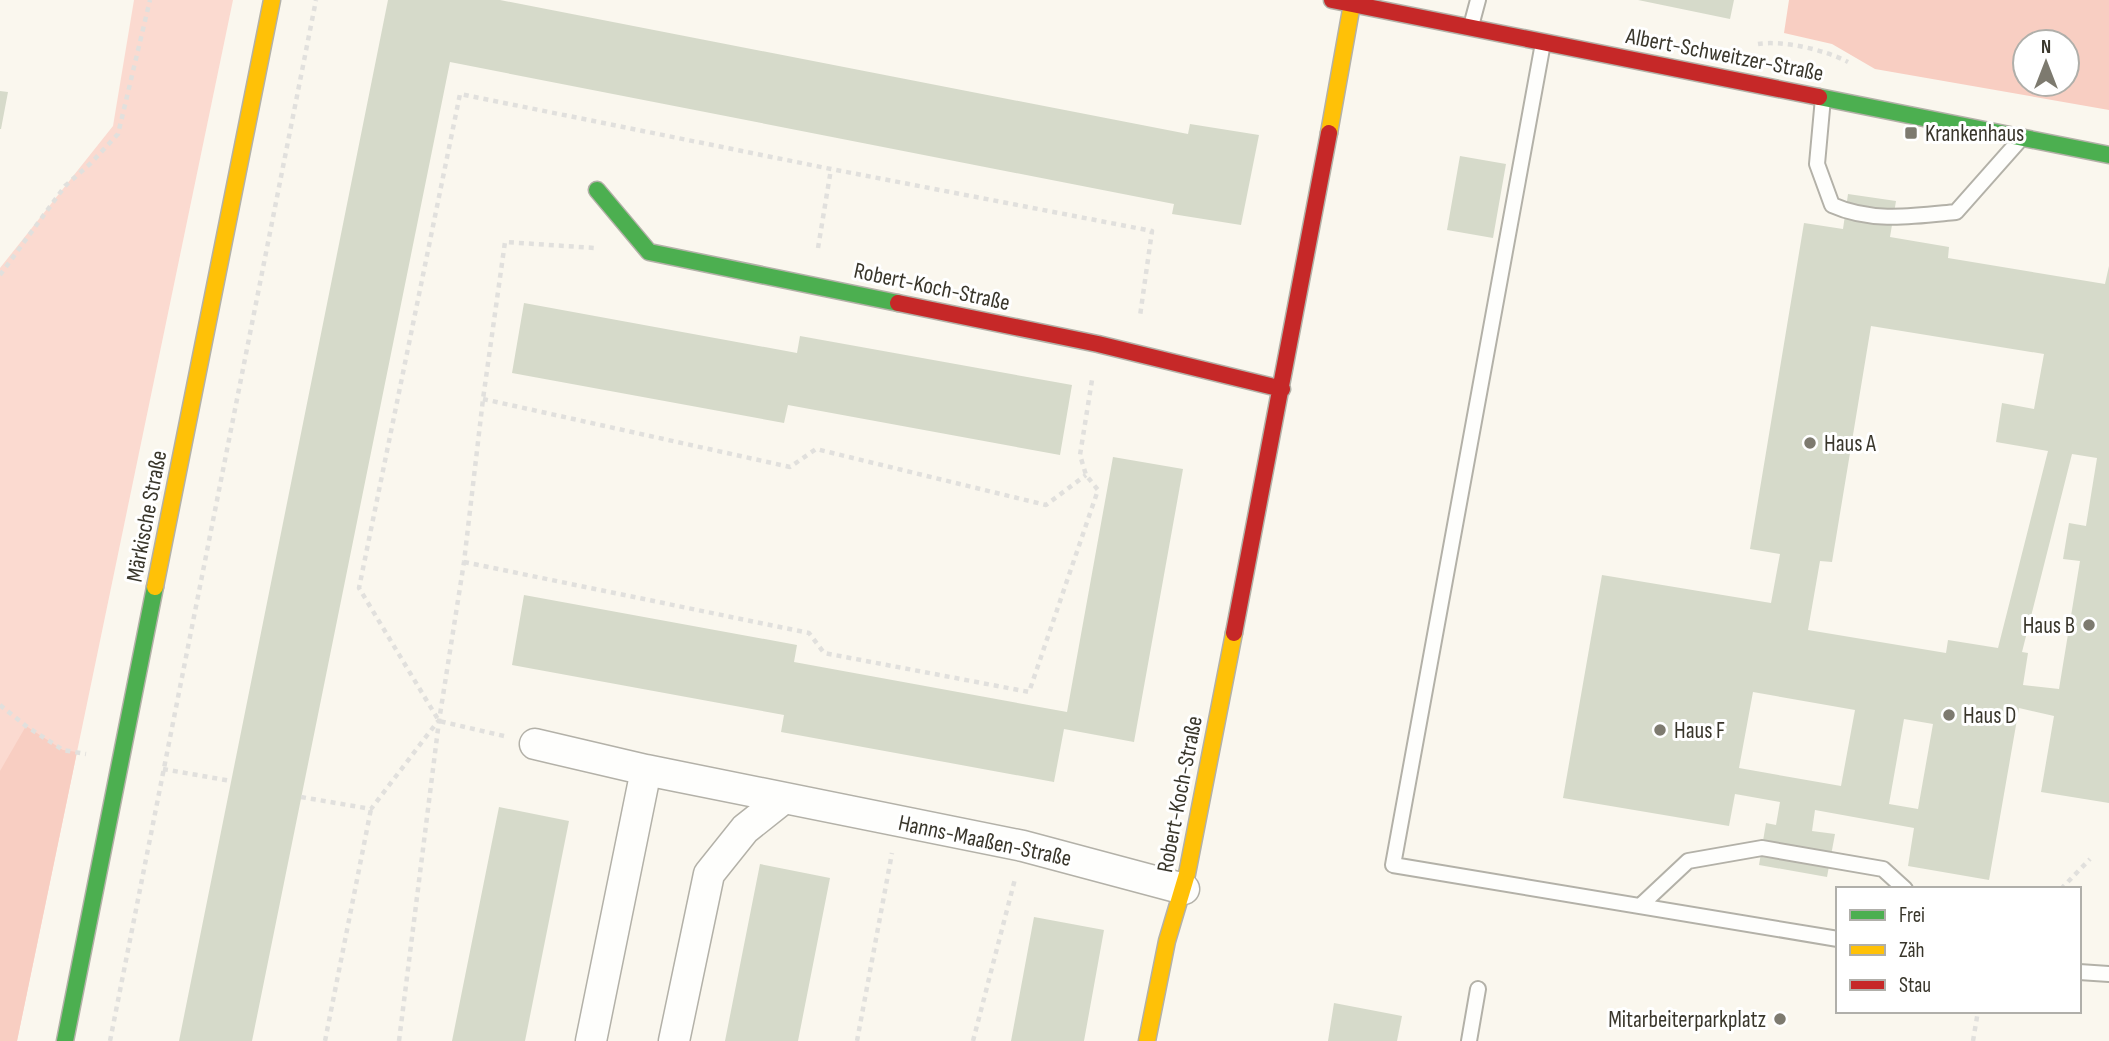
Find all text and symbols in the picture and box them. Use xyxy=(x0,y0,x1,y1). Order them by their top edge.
street label: Albert-Schweitzer-Straße xyxy=(1623,22,1826,88)
north arrow xyxy=(2011,28,2081,98)
text: N xyxy=(2041,36,2051,59)
place label: Krankenhaus xyxy=(1925,120,2024,148)
marker: Krankenhaus xyxy=(1903,125,1919,141)
street label: Robert-Koch-Straße xyxy=(851,257,1012,317)
place label: Haus A xyxy=(1824,430,1876,458)
marker: Haus A xyxy=(1802,435,1818,451)
street label: Märkische Straße xyxy=(121,448,173,584)
place label: Haus B xyxy=(2023,612,2075,640)
marker: Haus B xyxy=(2081,617,2097,633)
place label: Haus D xyxy=(1963,702,2016,730)
marker: Haus D xyxy=(1941,707,1957,723)
street label: Robert-Koch-Straße xyxy=(1151,714,1209,875)
place label: Haus F xyxy=(1674,717,1725,745)
marker: Haus F xyxy=(1652,722,1668,738)
street label: Hanns-Maaßen-Straße xyxy=(896,809,1074,873)
legend xyxy=(1836,887,2081,1013)
text: Frei xyxy=(1899,903,1925,928)
text: Zäh xyxy=(1899,938,1925,963)
text: Stau xyxy=(1899,973,1931,998)
place label: Mitarbeiterparkplatz xyxy=(1608,1006,1766,1034)
marker: Mitarbeiterparkplatz xyxy=(1772,1011,1788,1027)

